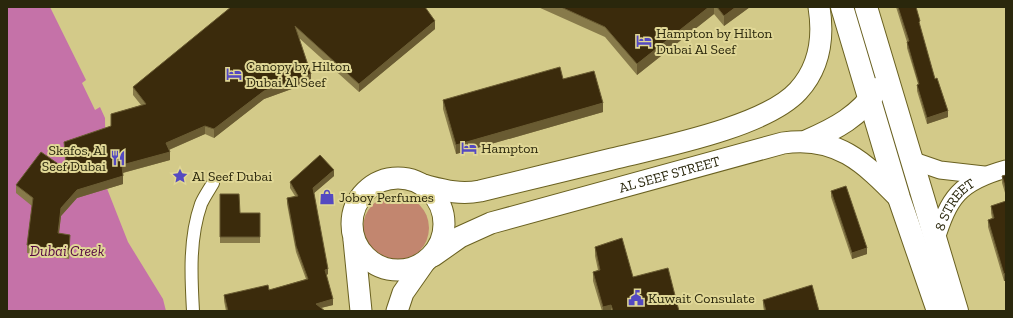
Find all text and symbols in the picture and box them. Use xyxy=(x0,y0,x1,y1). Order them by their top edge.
place label: Hampton by Hilton Dubai Al Seef xyxy=(656,25,772,58)
hotel icon: Hampton by Hilton Dubai Al Seef xyxy=(635,32,653,50)
place label: Canopy by Hilton Dubai Al Seef xyxy=(246,58,350,91)
hotel icon: Canopy by Hilton Dubai Al Seef xyxy=(225,65,243,83)
hotel icon: Hampton xyxy=(460,139,478,157)
place label: Hampton xyxy=(481,140,538,157)
place label: Skafos, Al Seef Dubai xyxy=(42,142,106,175)
restaurant icon: Skafos, Al Seef Dubai xyxy=(109,149,127,167)
street label: AL SEEF STREET xyxy=(617,153,722,197)
place icon: Al Seef Dubai xyxy=(171,167,189,185)
place label: Al Seef Dubai xyxy=(192,168,272,185)
street label: 8 STREET xyxy=(931,175,978,233)
shop icon: Joboy Perfumes xyxy=(318,188,336,206)
place label: Joboy Perfumes xyxy=(339,189,434,206)
water label: Dubai Creek xyxy=(30,242,105,260)
public building icon: Kuwait Consulate xyxy=(627,289,645,307)
place label: Kuwait Consulate xyxy=(648,290,755,307)

